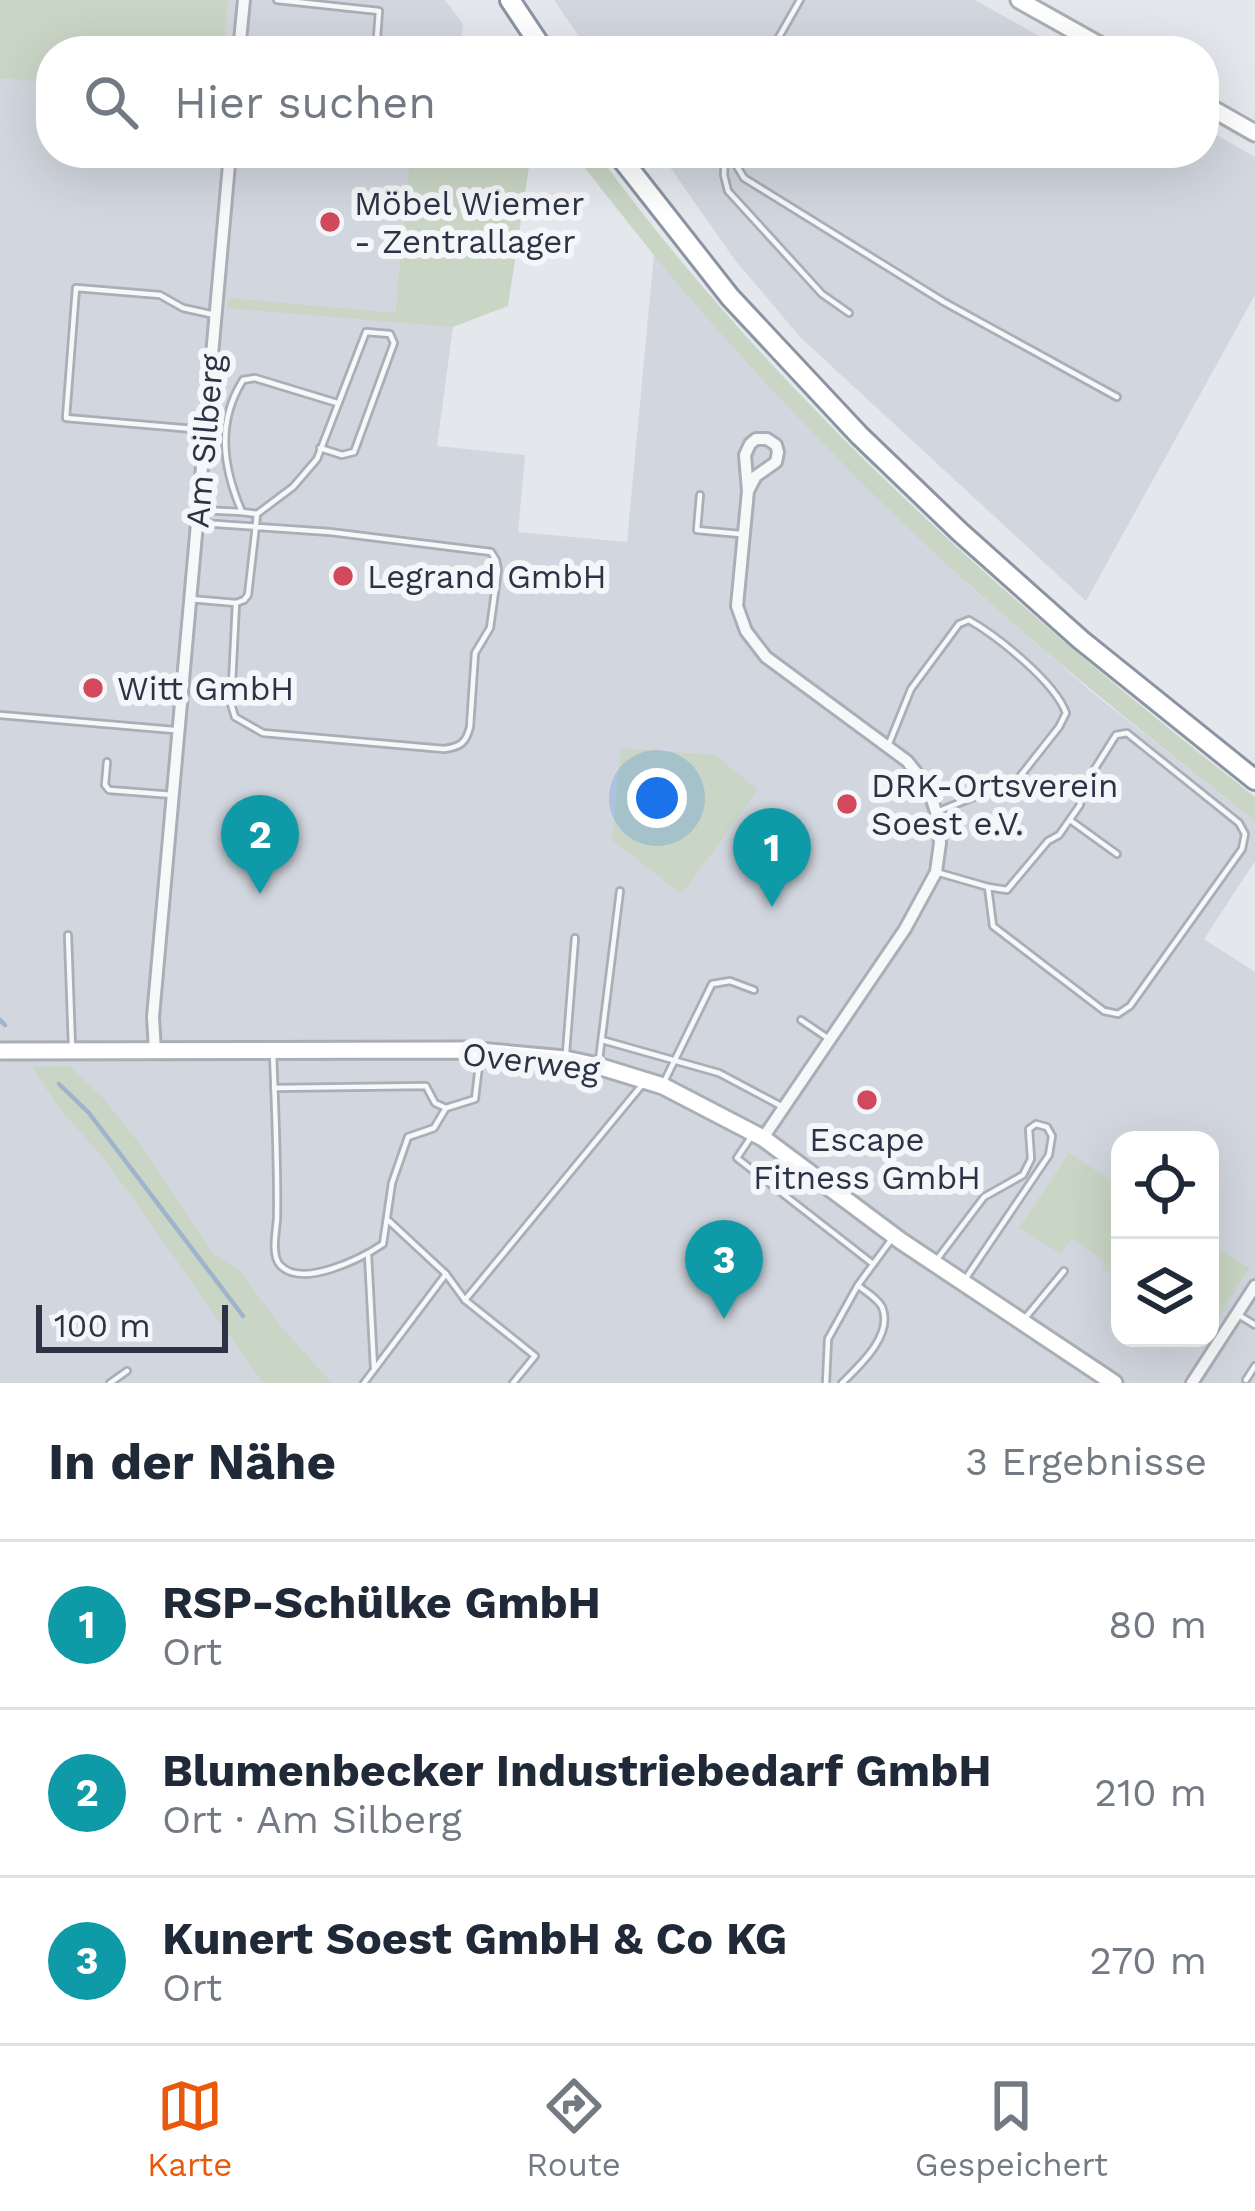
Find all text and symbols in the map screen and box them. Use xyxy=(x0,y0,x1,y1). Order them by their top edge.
search box xyxy=(36,36,1219,168)
icon: search xyxy=(78,69,144,135)
text: Hier suchen xyxy=(174,76,436,129)
place label: Möbel Wiemer - Zentrallager xyxy=(354,184,584,261)
marker: Möbel Wiemer - Zentrallager xyxy=(317,209,343,235)
street label: Am Silberg xyxy=(177,352,232,530)
place label: Legrand GmbH xyxy=(367,557,607,596)
marker: Legrand GmbH xyxy=(330,563,356,589)
place label: Witt GmbH xyxy=(117,669,294,708)
marker: Witt GmbH xyxy=(80,675,106,701)
place label: DRK-Ortsverein Soest e.V. xyxy=(871,766,1118,843)
your location xyxy=(627,768,687,828)
marker: DRK-Ortsverein Soest e.V. xyxy=(834,791,860,817)
pin: 2 xyxy=(221,795,299,894)
pin: 1 xyxy=(733,808,811,907)
street label: Overweg xyxy=(460,1034,602,1089)
marker: Escape Fitness GmbH xyxy=(854,1087,880,1113)
place label: Escape Fitness GmbH xyxy=(753,1120,981,1197)
map controls xyxy=(1111,1131,1219,1347)
button: locate xyxy=(1111,1131,1219,1239)
pin: 3 xyxy=(685,1220,763,1319)
button: layers xyxy=(1111,1239,1219,1347)
scale bar xyxy=(36,1299,228,1352)
text: 100 m xyxy=(54,1306,151,1345)
text: In der Nähe xyxy=(48,1432,336,1491)
text: 3 Ergebnisse xyxy=(965,1439,1207,1484)
text: RSP-Schülke GmbH xyxy=(162,1576,601,1629)
text: 1 xyxy=(79,1602,95,1647)
text: 80 m xyxy=(1108,1602,1207,1647)
text: Ort xyxy=(162,1629,222,1674)
text: Blumenbecker Industriebedarf GmbH xyxy=(162,1744,992,1797)
text: 2 xyxy=(75,1770,99,1815)
text: 210 m xyxy=(1094,1770,1207,1815)
text: Ort · Am Silberg xyxy=(162,1797,462,1842)
text: Kunert Soest GmbH & Co KG xyxy=(162,1912,787,1965)
text: 3 xyxy=(75,1938,99,1983)
text: 270 m xyxy=(1089,1938,1207,1983)
text: Ort xyxy=(162,1965,222,2010)
tab: Karte xyxy=(147,2073,232,2184)
tab: Route xyxy=(526,2073,621,2184)
tab: Gespeichert xyxy=(915,2073,1108,2184)

